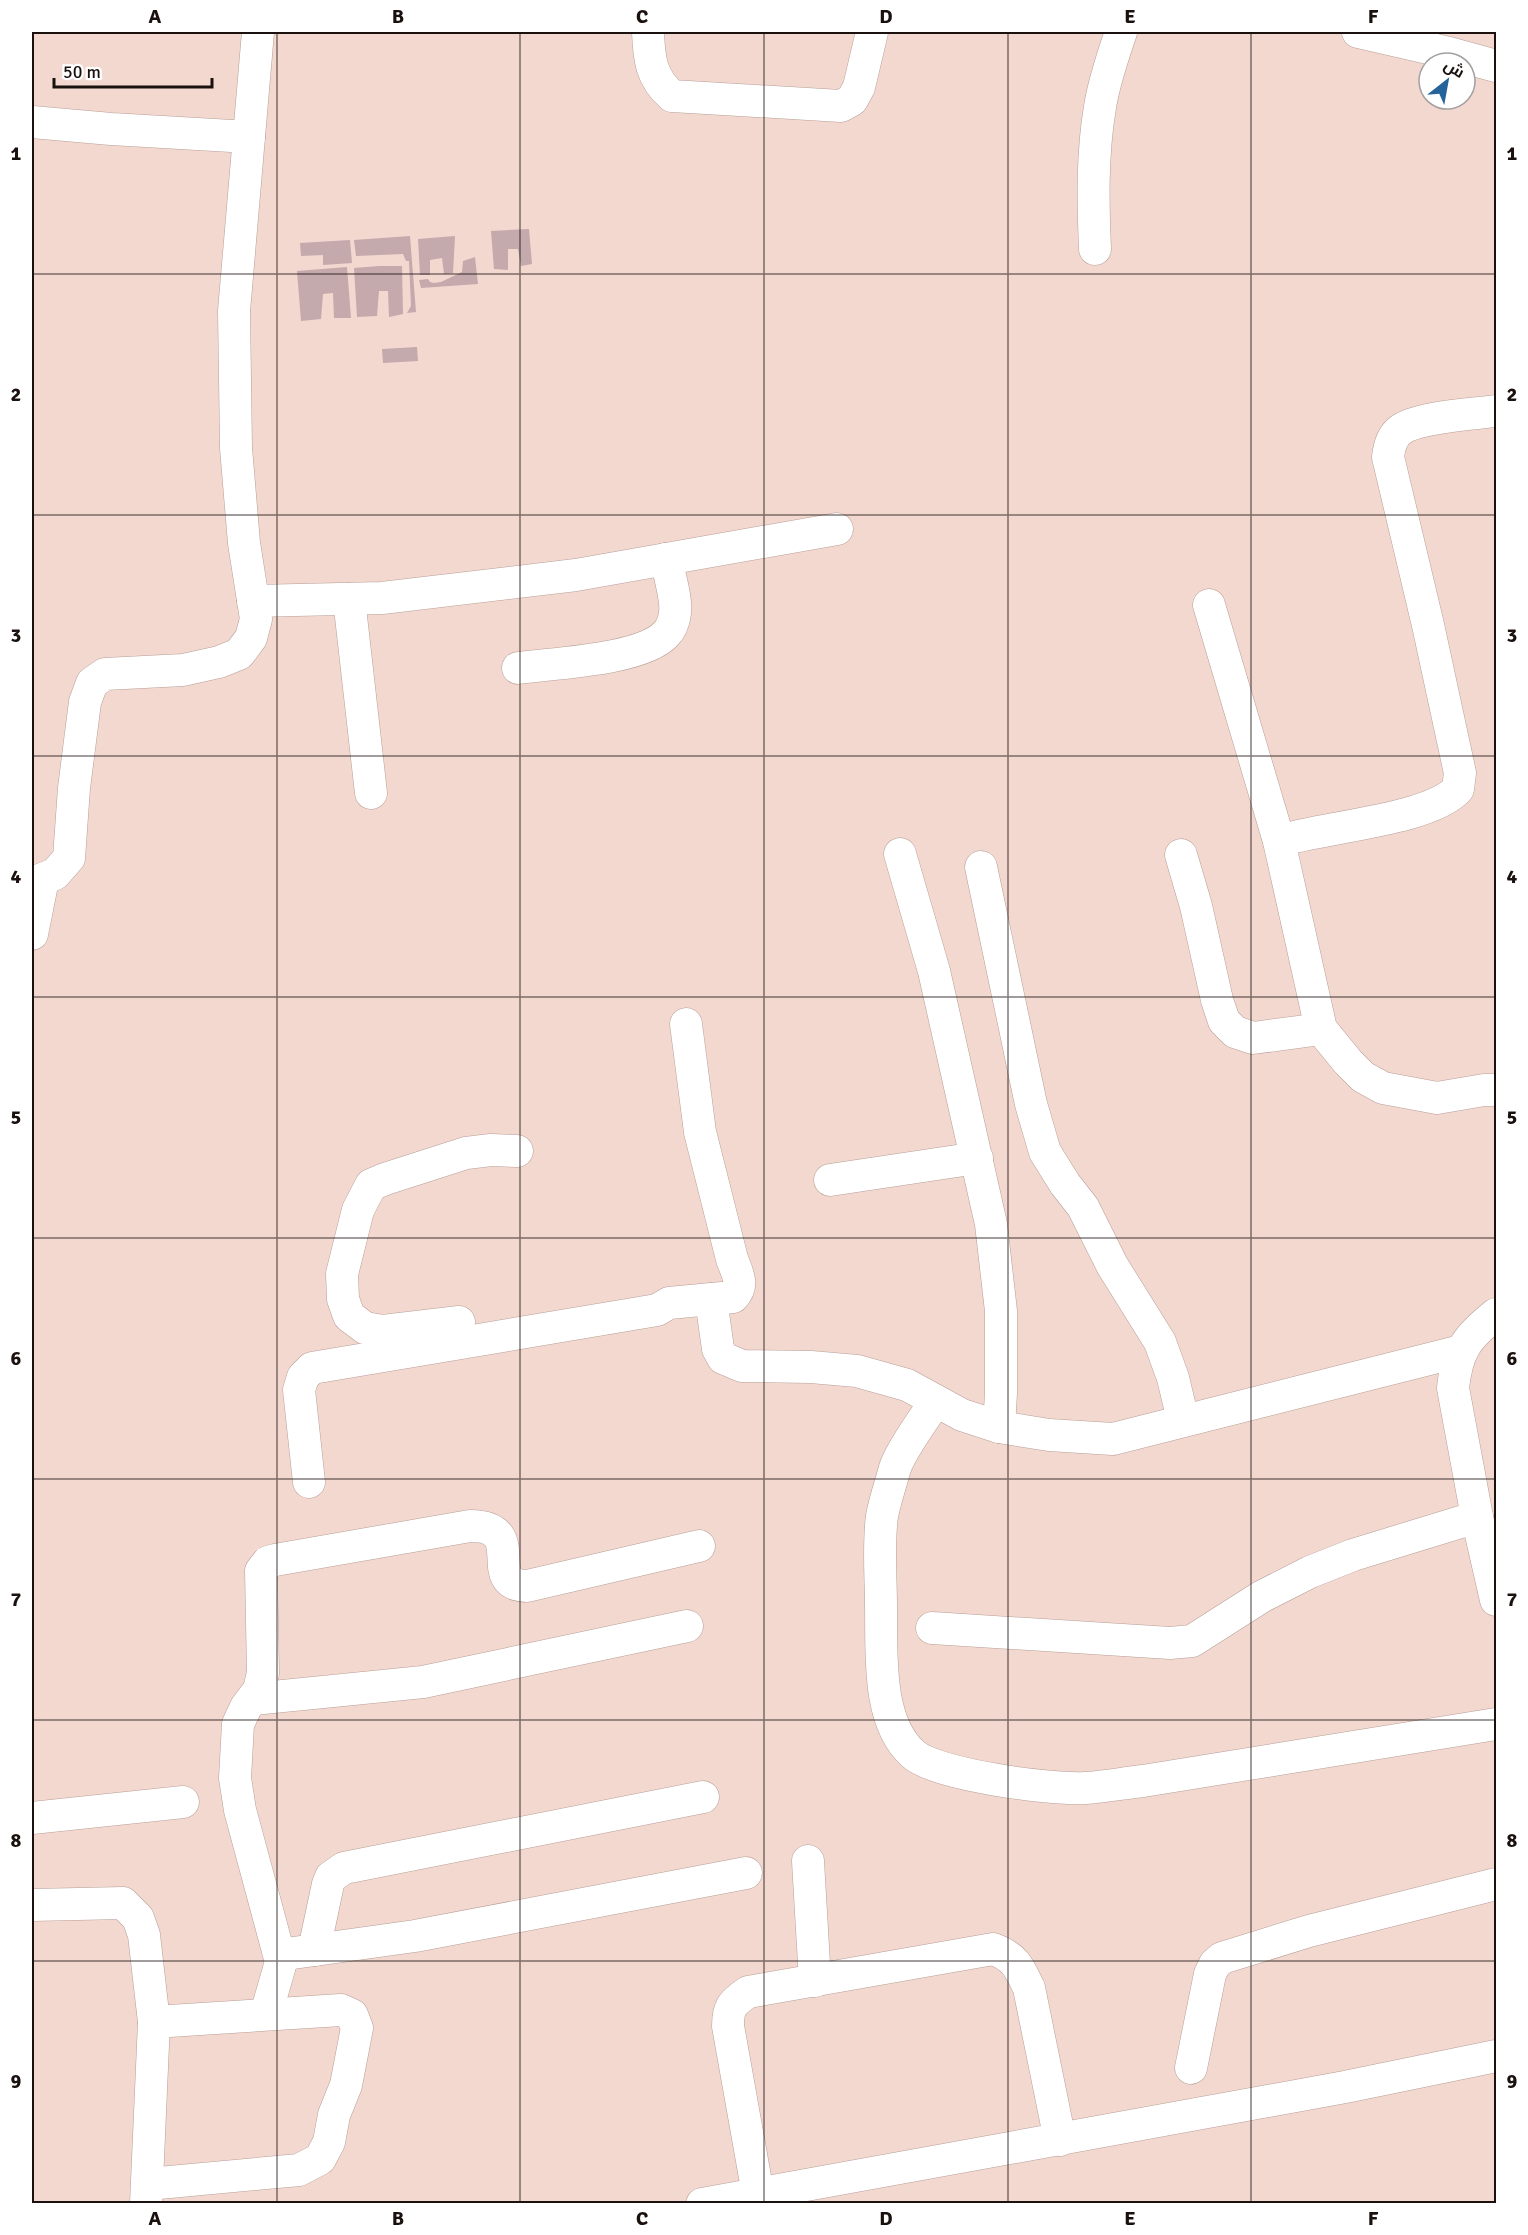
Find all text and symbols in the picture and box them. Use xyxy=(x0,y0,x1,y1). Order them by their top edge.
text: A xyxy=(149,4,162,29)
text: B xyxy=(392,4,404,29)
text: C xyxy=(636,4,648,29)
text: D xyxy=(879,4,893,29)
text: E xyxy=(1124,4,1136,29)
text: F xyxy=(1368,4,1379,29)
scale bar xyxy=(54,51,212,89)
north arrow xyxy=(1417,51,1477,111)
text: ش xyxy=(1440,55,1468,83)
text: 50 m xyxy=(63,61,101,83)
text: 1 xyxy=(11,141,22,166)
text: 1 xyxy=(1507,141,1518,166)
text: 2 xyxy=(11,382,21,407)
text: 2 xyxy=(1507,382,1517,407)
text: 3 xyxy=(11,623,21,648)
text: 3 xyxy=(1507,623,1517,648)
text: 4 xyxy=(11,864,22,889)
text: 4 xyxy=(1507,864,1518,889)
text: 5 xyxy=(11,1105,21,1130)
text: 5 xyxy=(1507,1105,1517,1130)
text: 6 xyxy=(11,1346,22,1371)
text: 6 xyxy=(1507,1346,1518,1371)
text: 7 xyxy=(11,1587,22,1612)
text: 7 xyxy=(1507,1587,1518,1612)
text: 8 xyxy=(11,1828,22,1853)
text: 8 xyxy=(1507,1828,1518,1853)
text: 9 xyxy=(11,2069,22,2094)
text: 9 xyxy=(1507,2069,1518,2094)
text: A xyxy=(149,2206,162,2231)
text: B xyxy=(392,2206,404,2231)
text: C xyxy=(636,2206,648,2231)
text: D xyxy=(879,2206,893,2231)
text: E xyxy=(1124,2206,1136,2231)
text: F xyxy=(1368,2206,1379,2231)

